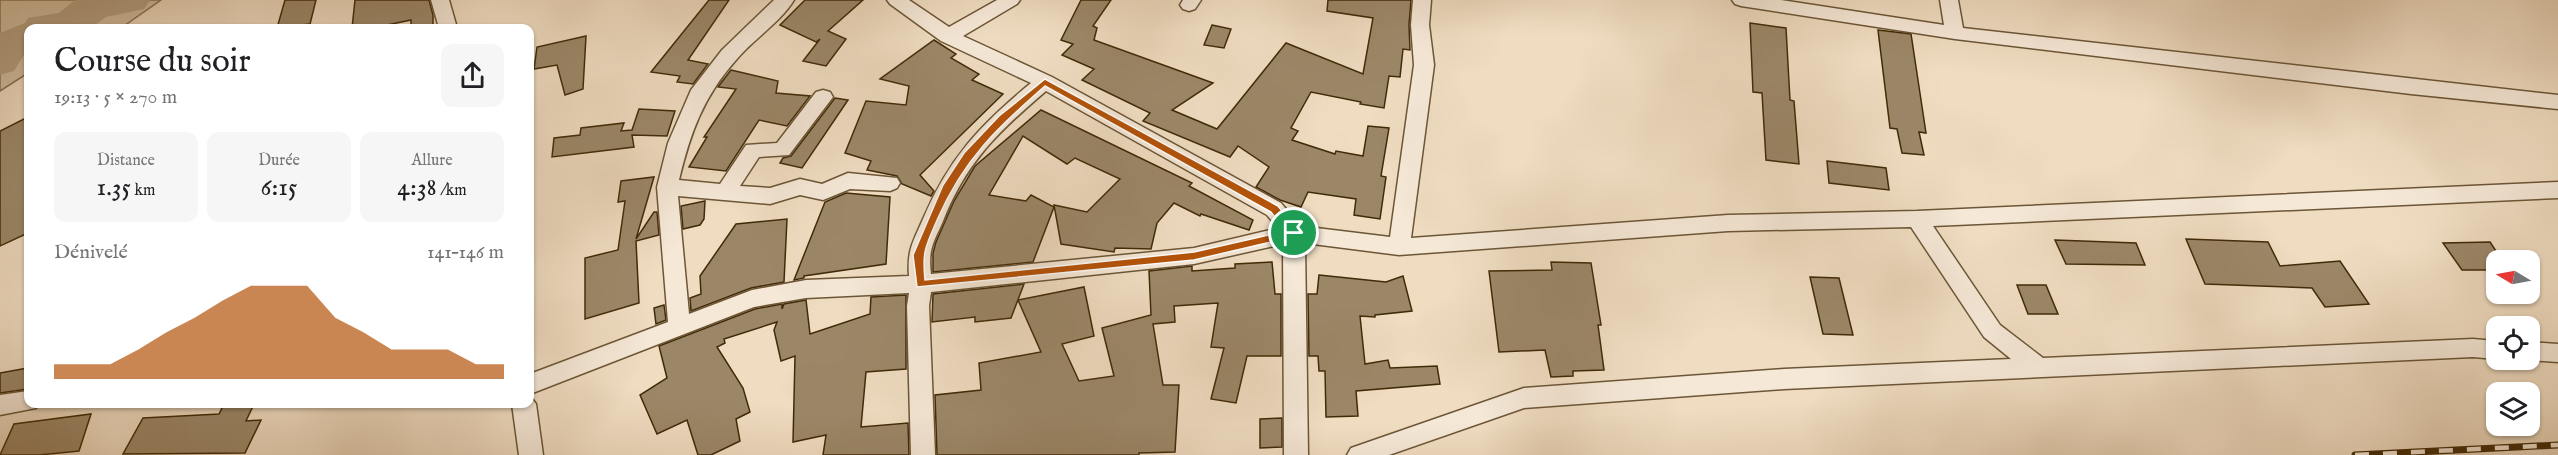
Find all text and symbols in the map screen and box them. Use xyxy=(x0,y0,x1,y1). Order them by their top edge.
text: Course du soir xyxy=(54,41,251,83)
button: share xyxy=(441,44,504,107)
text: 19:13 · 5 × 270 m xyxy=(54,85,177,110)
text: Distance xyxy=(97,151,155,171)
text: Durée xyxy=(258,151,300,171)
text: Allure xyxy=(411,151,453,171)
text: 1.35 xyxy=(97,171,131,204)
text: 6:15 xyxy=(261,171,297,204)
text: 4:38 xyxy=(397,171,437,204)
text: km xyxy=(131,181,155,201)
text: /km xyxy=(437,181,467,201)
pin xyxy=(1268,207,1319,258)
icon: arrive xyxy=(1277,216,1310,249)
text: Dénivelé xyxy=(54,240,128,265)
text: 141–146 m xyxy=(427,240,504,265)
north arrow xyxy=(2486,250,2540,304)
map controls xyxy=(2486,250,2540,436)
button: locate xyxy=(2486,316,2540,370)
button: layers xyxy=(2486,382,2540,436)

